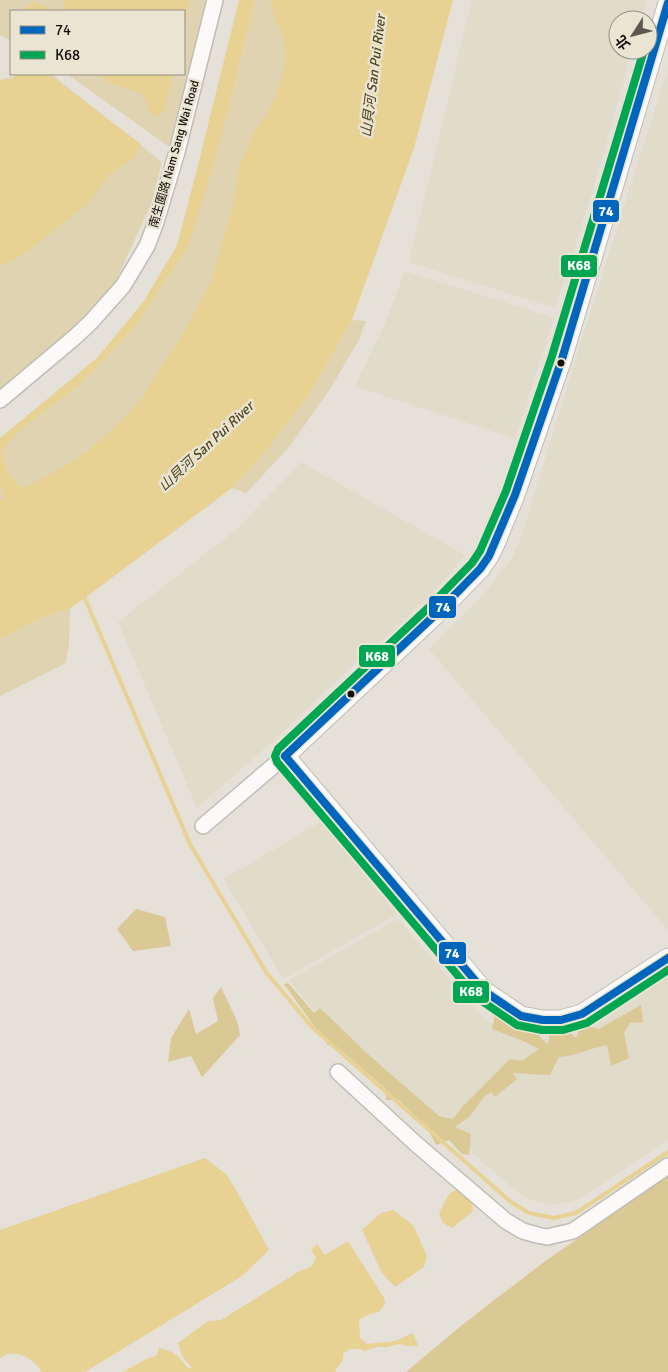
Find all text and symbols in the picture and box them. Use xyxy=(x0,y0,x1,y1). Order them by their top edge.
legend xyxy=(10,10,185,75)
north arrow xyxy=(608,10,658,60)
water label: 山貝河 San Pui River xyxy=(358,12,390,138)
text: 74 xyxy=(55,21,71,39)
text: 北 xyxy=(612,32,634,53)
text: K68 xyxy=(55,46,80,64)
street label: 南生圍路 Nam Sang Wai Road xyxy=(146,79,203,230)
line badge: 74 xyxy=(592,199,620,223)
text: 74 xyxy=(598,203,614,220)
line badge: K68 xyxy=(560,254,598,278)
text: K68 xyxy=(567,257,591,274)
unlabelled marker xyxy=(556,358,566,368)
water label: 山貝河 San Pui River xyxy=(155,397,259,495)
line badge: 74 xyxy=(428,595,457,619)
text: 74 xyxy=(435,599,451,616)
line badge: K68 xyxy=(358,644,396,668)
text: K68 xyxy=(365,648,389,665)
unlabelled marker xyxy=(346,689,356,699)
line badge: 74 xyxy=(438,941,467,965)
text: 74 xyxy=(444,945,460,962)
line badge: K68 xyxy=(452,980,490,1004)
text: K68 xyxy=(459,983,483,1000)

